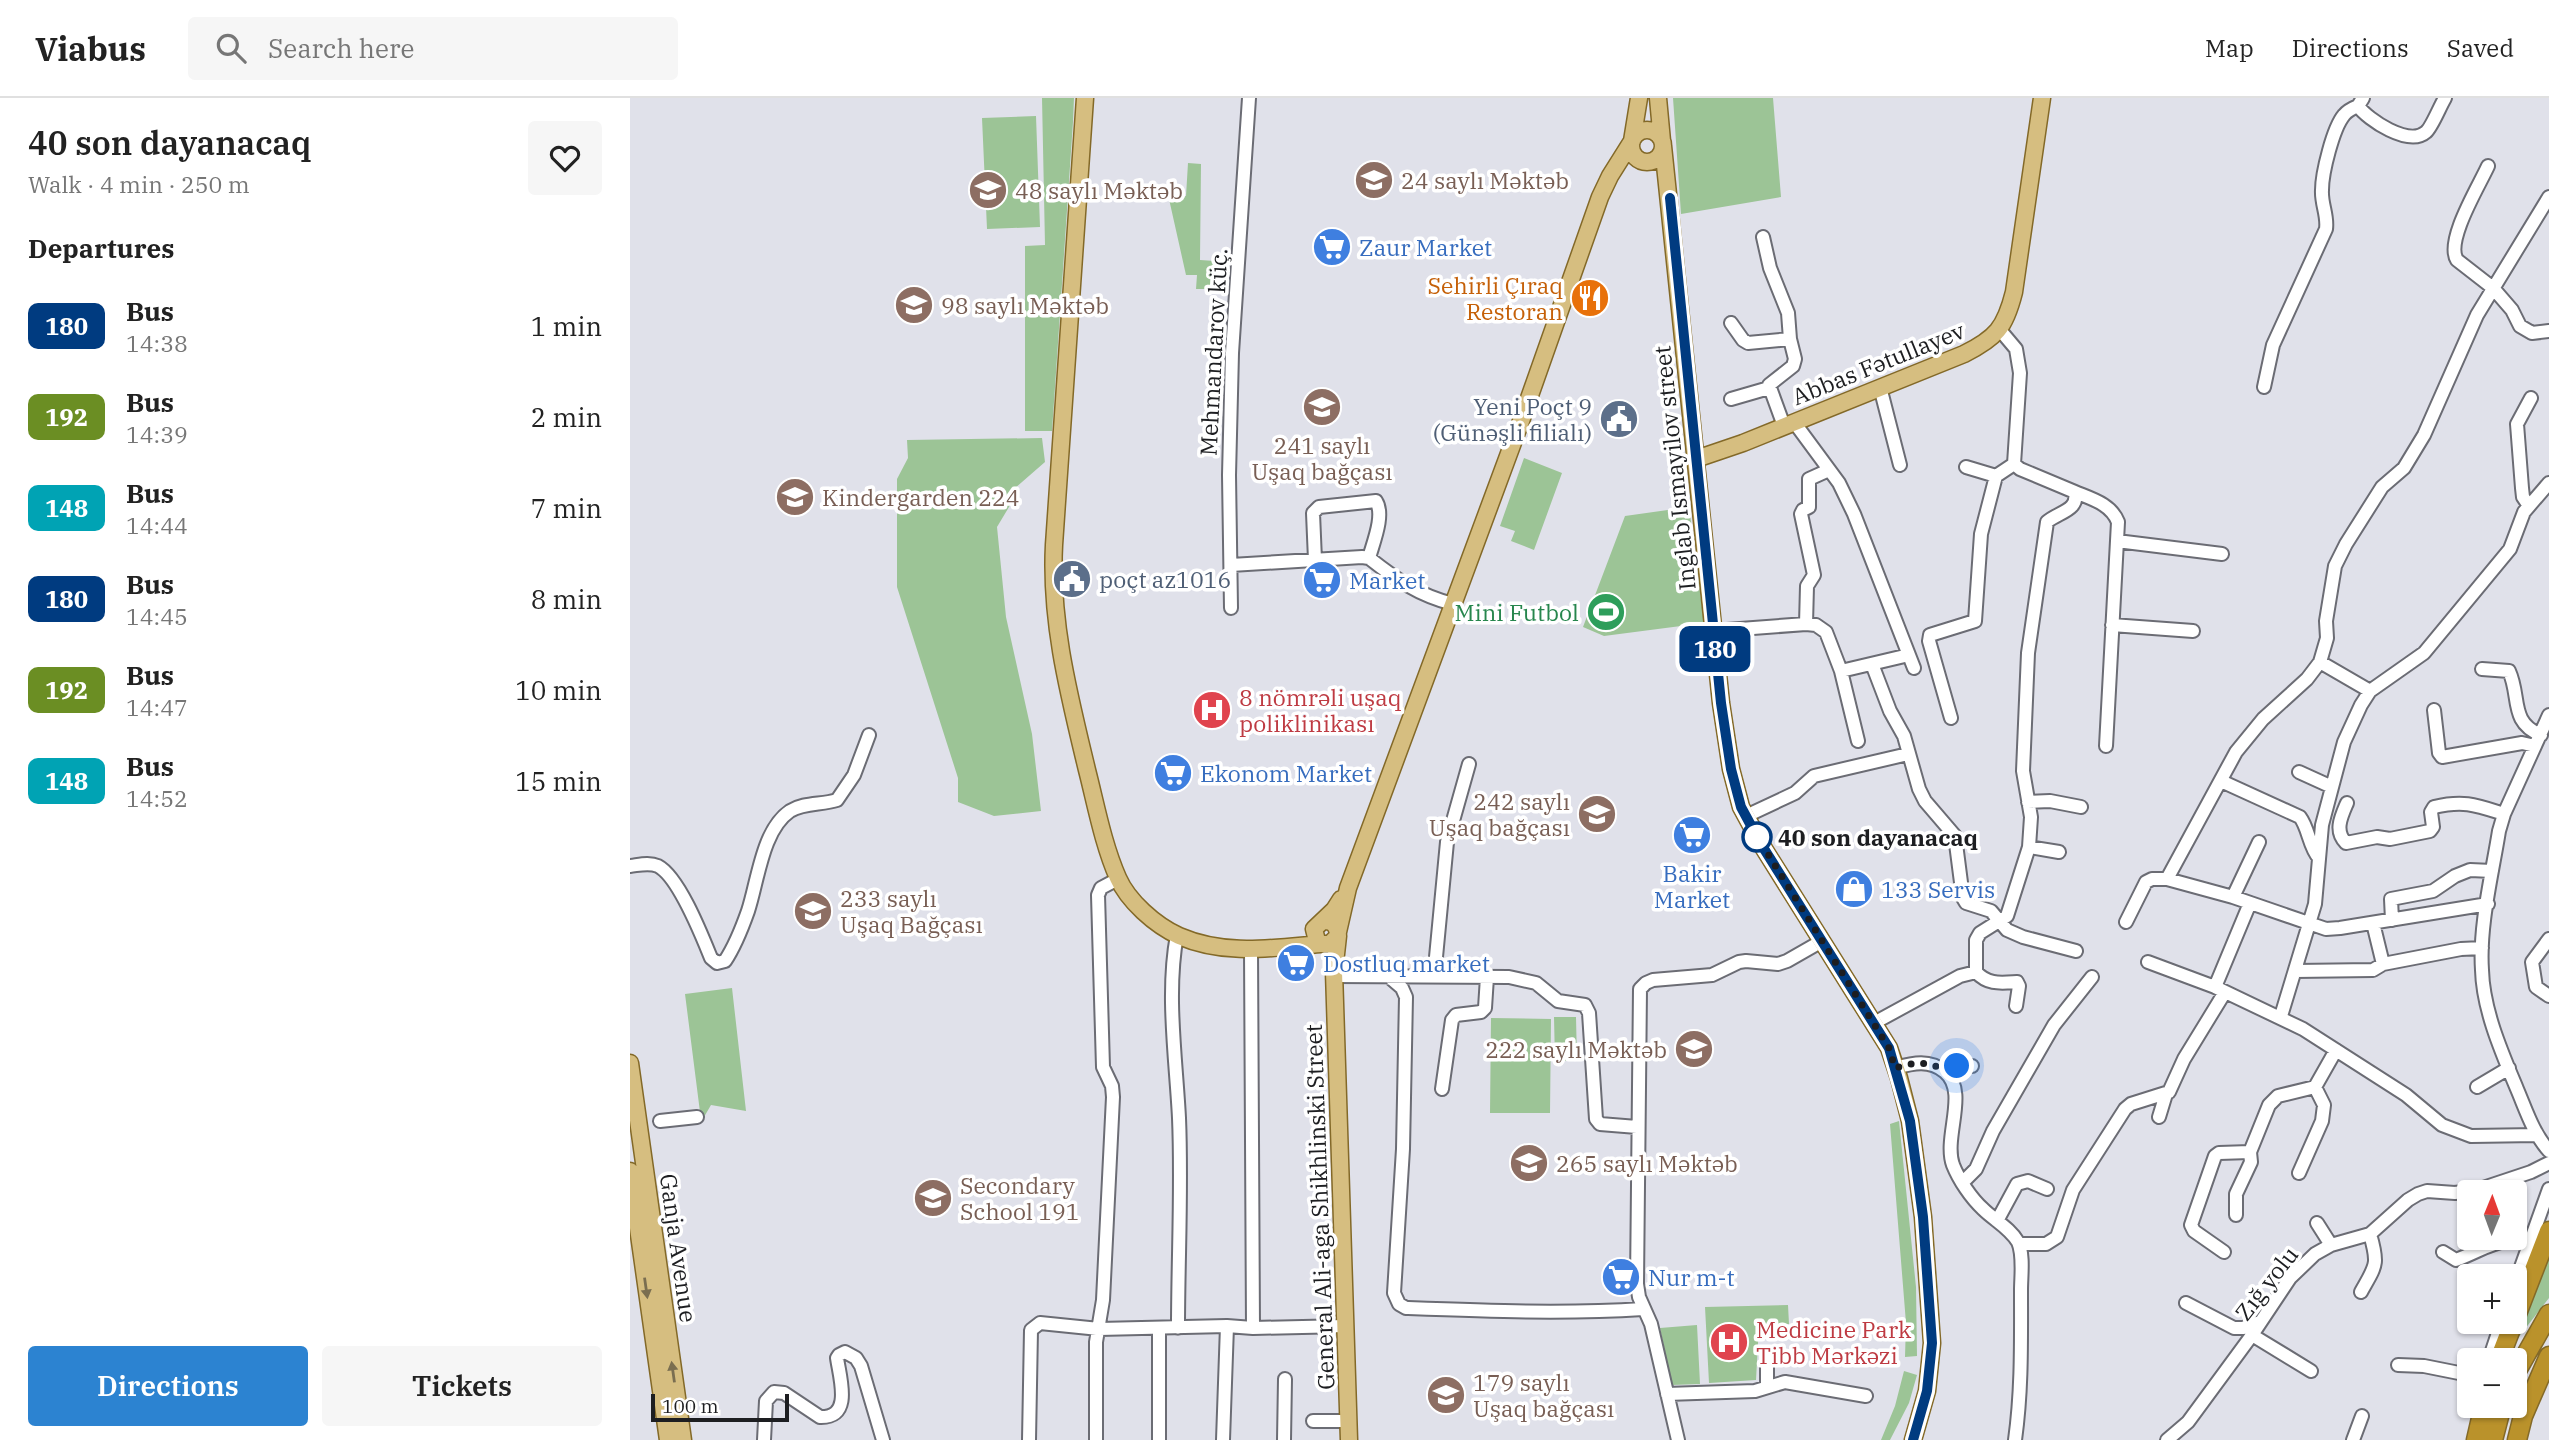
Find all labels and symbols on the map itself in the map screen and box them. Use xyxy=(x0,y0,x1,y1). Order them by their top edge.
school or university icon: 24 saylı Məktəb xyxy=(1353,159,1395,201)
place label: 24 saylı Məktəb xyxy=(1401,165,1569,195)
school or university icon: 48 saylı Məktəb xyxy=(967,169,1009,211)
place label: 48 saylı Məktəb xyxy=(1015,175,1183,205)
supermarket icon: Zaur Market xyxy=(1311,226,1353,268)
place label: Zaur Market xyxy=(1359,232,1492,262)
street label: Mehmandarov küç. xyxy=(1193,247,1233,457)
place label: Sehirli Çıraq Restoran xyxy=(1428,270,1563,326)
restaurant icon: Sehirli Çıraq Restoran xyxy=(1569,277,1611,319)
school or university icon: 98 saylı Məktəb xyxy=(893,284,935,326)
place label: 98 saylı Məktəb xyxy=(941,290,1109,320)
street label: Abbas Fətullayev xyxy=(1787,314,1969,411)
street label: Inglab Ismayilov street xyxy=(1646,344,1702,592)
school or university icon: 241 saylı Uşaq bağçası xyxy=(1301,386,1343,428)
place label: Yeni Poçt 9 (Günəşli filialı) xyxy=(1433,391,1592,447)
public building icon: Yeni Poçt 9 (Günəşli filialı) xyxy=(1598,398,1640,440)
place label: 241 saylı Uşaq bağçası xyxy=(1251,430,1393,486)
school or university icon: Kindergarden 224 xyxy=(774,476,816,518)
place label: Kindergarden 224 xyxy=(822,482,1020,512)
public building icon: poçt az1016 xyxy=(1051,558,1093,600)
supermarket icon: Market xyxy=(1301,559,1343,601)
place label: poçt az1016 xyxy=(1099,564,1231,594)
place label: Market xyxy=(1349,565,1425,595)
sports icon: Mini Futbol xyxy=(1585,591,1627,633)
place label: Mini Futbol xyxy=(1454,597,1579,627)
line badge: 180 xyxy=(1675,626,1755,672)
place label: 8 nömrəli uşaq poliklinikası xyxy=(1239,682,1402,738)
hospital icon: 8 nömrəli uşaq poliklinikası xyxy=(1191,689,1233,731)
supermarket icon: Ekonom Market xyxy=(1152,752,1194,794)
place label: Ekonom Market xyxy=(1200,758,1372,788)
place label: 242 saylı Uşaq bağçası xyxy=(1429,786,1570,842)
school or university icon: 242 saylı Uşaq bağçası xyxy=(1576,793,1618,835)
supermarket icon: Bakir Market xyxy=(1671,814,1713,856)
marker: 40 son dayanacaq xyxy=(1742,822,1772,852)
place label: 40 son dayanacaq xyxy=(1778,822,1978,852)
place label: Bakir Market xyxy=(1654,858,1730,914)
shop icon: 133 Servis xyxy=(1833,868,1875,910)
place label: 133 Servis xyxy=(1881,874,1995,904)
place label: 233 saylı Uşaq Bağçası xyxy=(840,883,983,939)
school or university icon: 233 saylı Uşaq Bağçası xyxy=(792,890,834,932)
supermarket icon: Dostluq market xyxy=(1275,942,1317,984)
place label: Dostluq market xyxy=(1323,948,1490,978)
street label: General Ali-aga Shikhlinski Street xyxy=(1298,1024,1340,1390)
school or university icon: 222 saylı Məktəb xyxy=(1673,1028,1715,1070)
place label: 222 saylı Məktəb xyxy=(1485,1034,1667,1064)
your location xyxy=(1939,1048,1974,1083)
school or university icon: 265 saylı Məktəb xyxy=(1508,1142,1550,1184)
place label: 265 saylı Məktəb xyxy=(1556,1148,1738,1178)
place label: Secondary School 191 xyxy=(960,1170,1080,1226)
street label: Ganja Avenue xyxy=(654,1172,704,1324)
school or university icon: Secondary School 191 xyxy=(912,1177,954,1219)
north arrow xyxy=(2457,1180,2527,1250)
street label: Zığ yolu xyxy=(2228,1240,2304,1326)
supermarket icon: Nur m-t xyxy=(1600,1256,1642,1298)
place label: Nur m-t xyxy=(1648,1262,1735,1292)
one-way arrow xyxy=(640,1277,651,1299)
place label: Medicine Park Tibb Mərkəzi xyxy=(1756,1314,1912,1370)
hospital icon: Medicine Park Tibb Mərkəzi xyxy=(1708,1321,1750,1363)
one-way arrow xyxy=(668,1361,679,1383)
place label: 179 saylı Uşaq bağçası xyxy=(1473,1367,1614,1423)
school or university icon: 179 saylı Uşaq bağçası xyxy=(1425,1374,1467,1416)
scale bar xyxy=(651,1391,789,1423)

